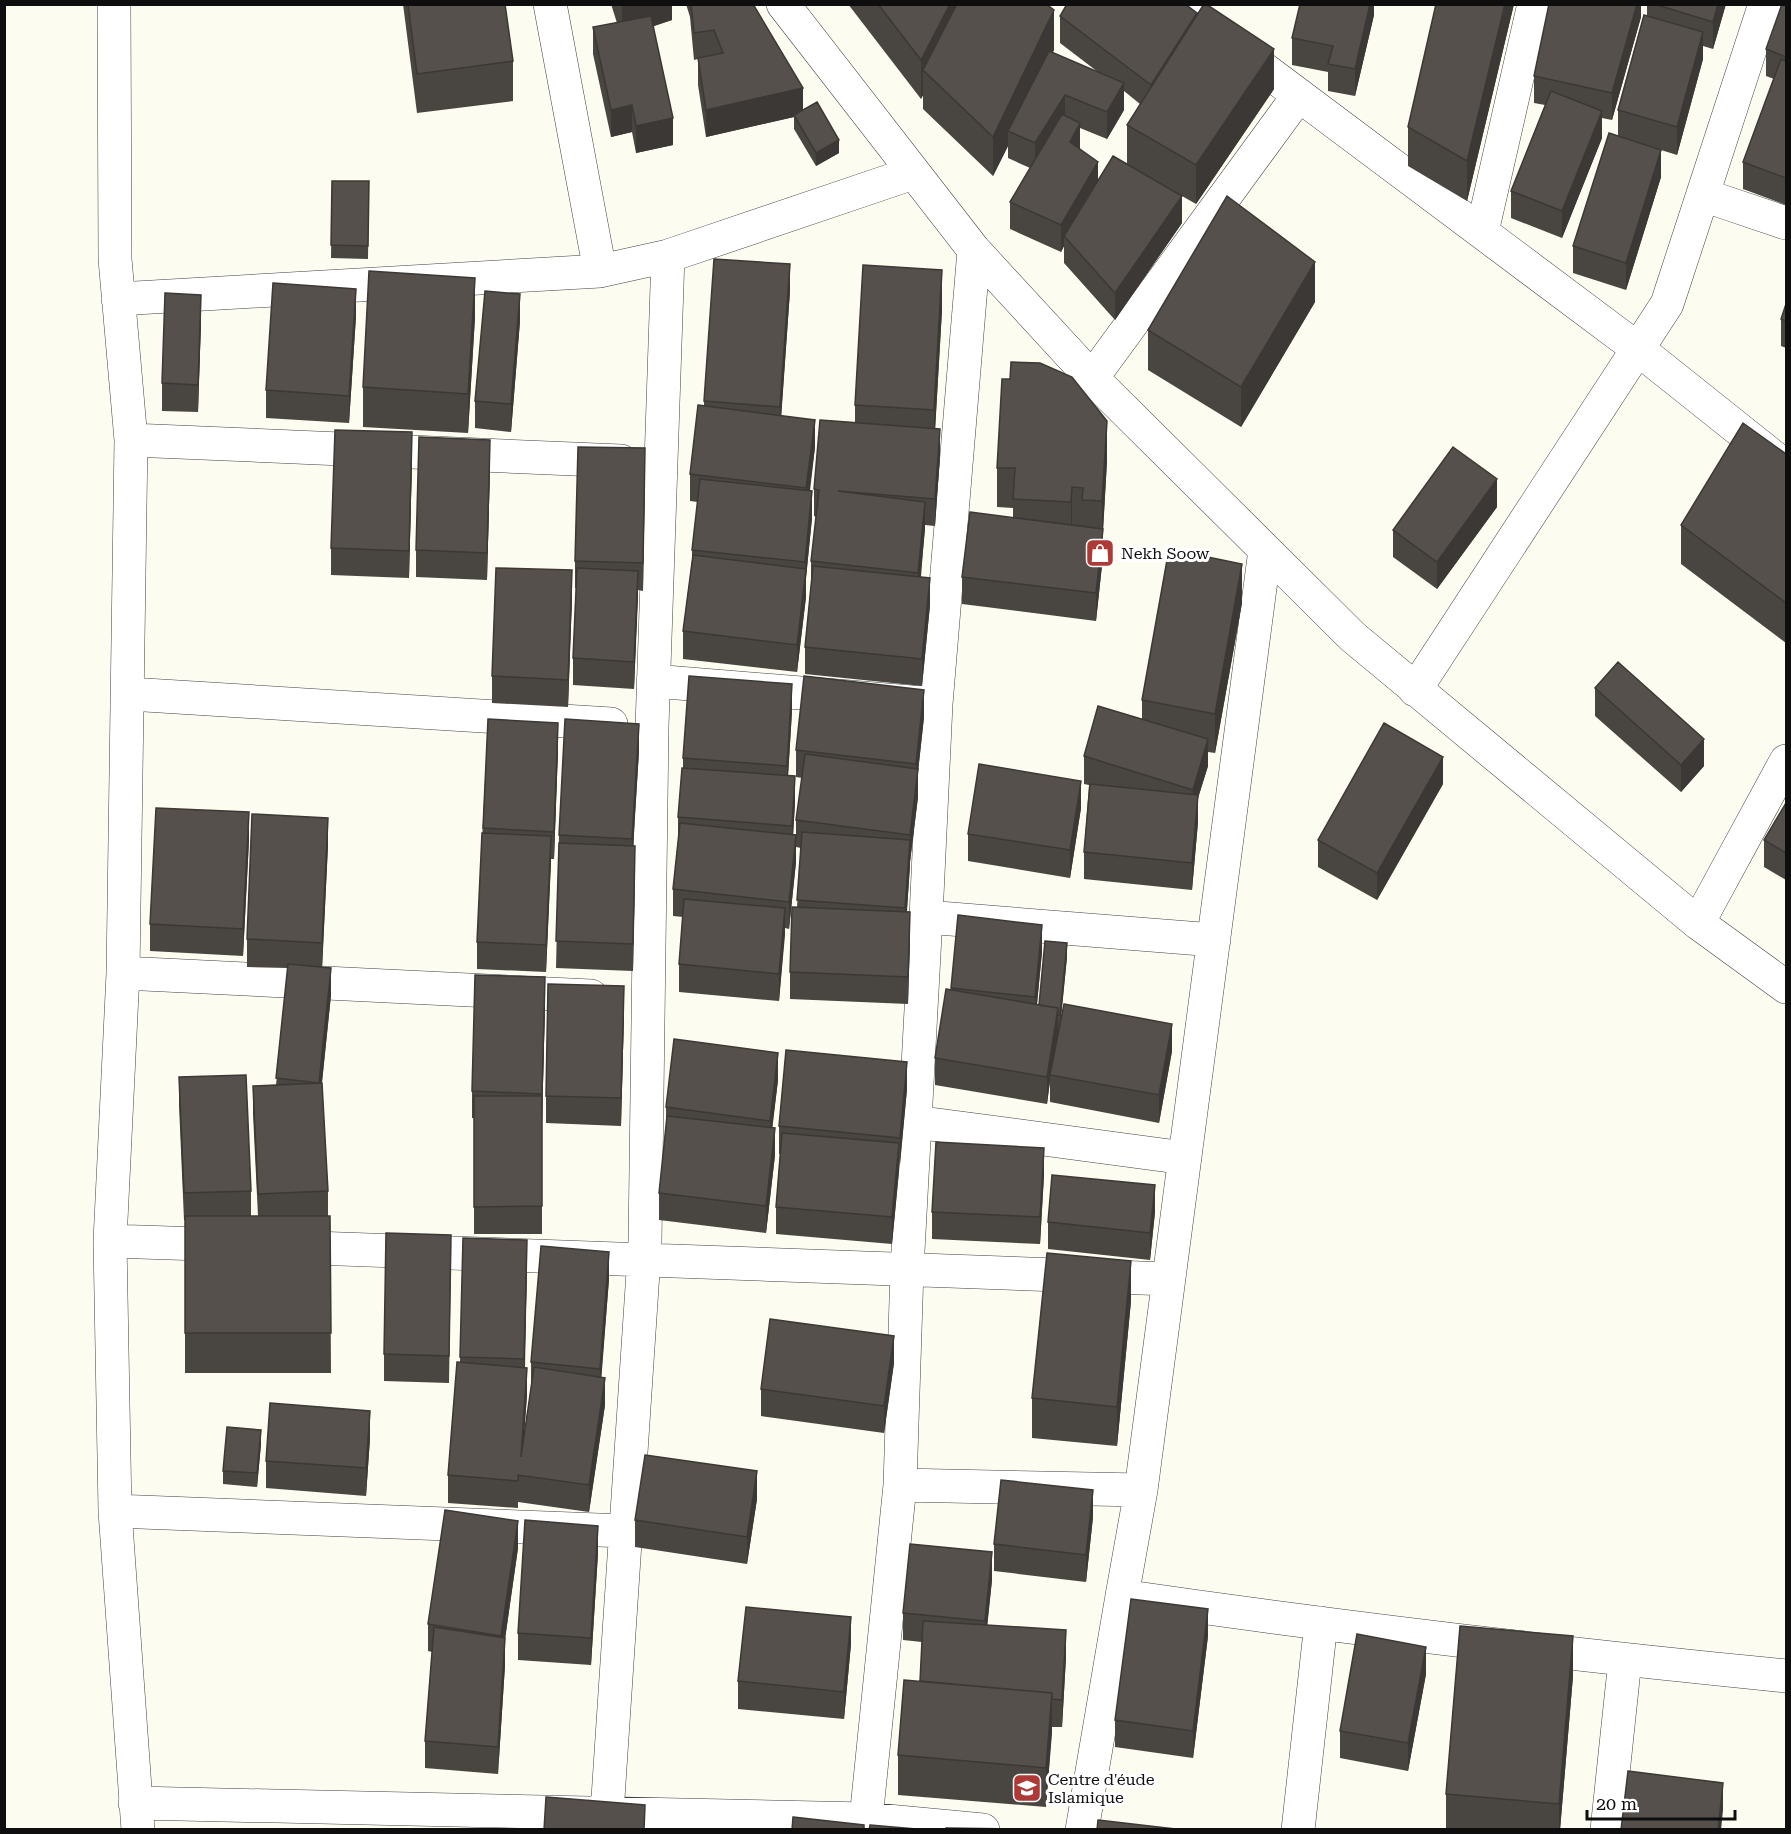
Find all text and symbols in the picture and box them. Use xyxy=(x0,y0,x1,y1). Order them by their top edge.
shop icon: Nekh Soow xyxy=(1084,537,1116,569)
place label: Nekh Soow xyxy=(1121,544,1210,563)
place label: Centre d'éude Islamique xyxy=(1048,1770,1155,1807)
school or university icon: Centre d'éude Islamique xyxy=(1011,1772,1043,1804)
scale bar xyxy=(1587,1783,1736,1821)
text: 20 m xyxy=(1596,1793,1637,1814)

